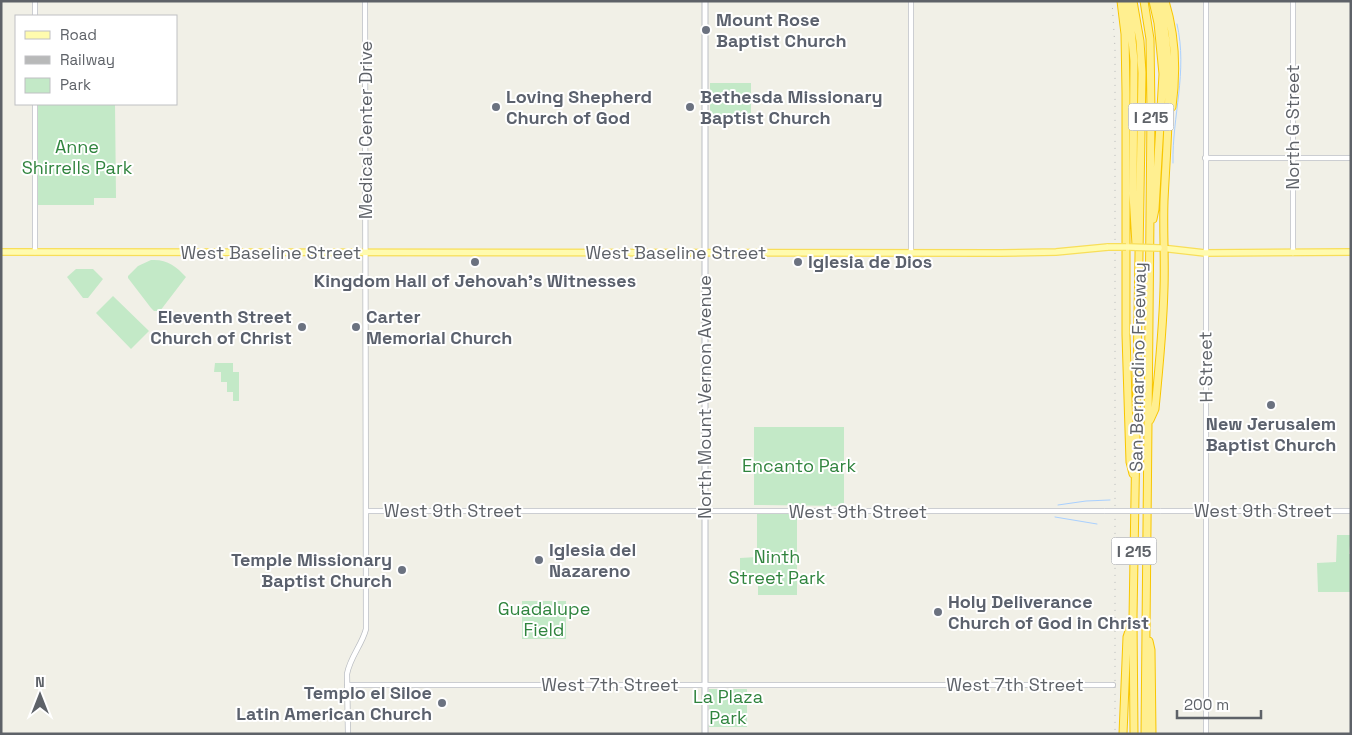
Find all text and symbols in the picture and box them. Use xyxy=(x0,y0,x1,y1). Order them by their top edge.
place label: Mount Rose Baptist Church xyxy=(716,8,847,52)
legend xyxy=(15,15,178,105)
marker: Mount Rose Baptist Church xyxy=(700,24,712,36)
text: Road xyxy=(60,25,97,44)
street label: Medical Center Drive xyxy=(354,41,377,219)
text: Railway xyxy=(60,50,115,69)
street label: North G Street xyxy=(1281,64,1304,190)
text: Park xyxy=(60,75,91,94)
place label: Loving Shepherd Church of God xyxy=(506,85,652,129)
place label: Bethesda Missionary Baptist Church xyxy=(700,85,883,129)
marker: Loving Shepherd Church of God xyxy=(490,101,502,113)
marker: Bethesda Missionary Baptist Church xyxy=(684,101,696,113)
road number: I 215 xyxy=(1128,104,1174,130)
park label: Anne Shirrells Park xyxy=(22,135,133,179)
street label: West Baseline Street xyxy=(181,241,361,264)
street label: West Baseline Street xyxy=(586,241,766,264)
place label: Iglesia de Dios xyxy=(808,250,932,273)
marker: Kingdom Hall of Jehovah's Witnesses xyxy=(469,256,481,268)
marker: Iglesia de Dios xyxy=(792,256,804,268)
street label: San Bernardino Freeway xyxy=(1124,262,1151,472)
place label: Kingdom Hall of Jehovah's Witnesses xyxy=(314,269,636,292)
street label: North Mount Vernon Avenue xyxy=(693,275,716,519)
place label: Eleventh Street Church of Christ xyxy=(150,305,292,349)
place label: Carter Memorial Church xyxy=(366,305,512,349)
marker: Eleventh Street Church of Christ xyxy=(296,321,308,333)
marker: Carter Memorial Church xyxy=(350,321,362,333)
street label: H Street xyxy=(1193,331,1218,403)
marker: New Jerusalem Baptist Church xyxy=(1265,399,1277,411)
place label: New Jerusalem Baptist Church xyxy=(1206,412,1336,456)
park label: Encanto Park xyxy=(742,454,856,477)
street label: West 9th Street xyxy=(384,499,522,522)
street label: West 9th Street xyxy=(1194,499,1332,522)
street label: West 9th Street xyxy=(789,500,927,523)
place label: Iglesia del Nazareno xyxy=(549,538,636,582)
road number: I 215 xyxy=(1112,538,1156,564)
park label: Ninth Street Park xyxy=(728,545,826,589)
place label: Temple Missionary Baptist Church xyxy=(231,548,392,592)
marker: Iglesia del Nazareno xyxy=(533,554,545,566)
marker: Temple Missionary Baptist Church xyxy=(396,564,408,576)
place label: Holy Deliverance Church of God in Christ xyxy=(948,590,1149,634)
park label: Guadalupe Field xyxy=(498,597,590,641)
marker: Holy Deliverance Church of God in Christ xyxy=(932,606,944,618)
north arrow xyxy=(15,670,65,720)
text: N xyxy=(35,673,45,691)
street label: West 7th Street xyxy=(541,673,679,696)
street label: West 7th Street xyxy=(946,673,1084,696)
place label: Templo el Siloe Latin American Church xyxy=(236,681,432,725)
park label: La Plaza Park xyxy=(693,685,763,729)
scale bar xyxy=(1177,688,1261,720)
text: 200 m xyxy=(1184,695,1229,714)
marker: Templo el Siloe Latin American Church xyxy=(436,697,448,709)

